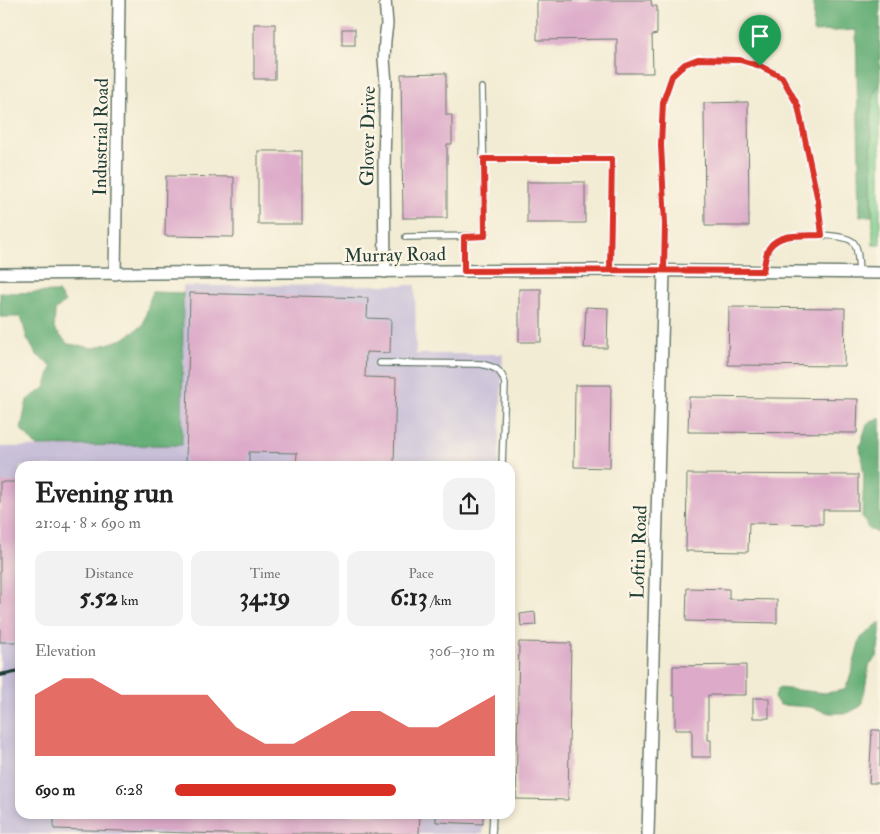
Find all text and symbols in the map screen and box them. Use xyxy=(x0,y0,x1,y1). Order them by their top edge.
pin xyxy=(739,15,781,66)
icon: arrive xyxy=(746,22,774,50)
street label: Industrial Road xyxy=(88,77,114,196)
street label: Glover Drive xyxy=(355,86,381,186)
street label: Murray Road xyxy=(344,242,447,268)
text: Evening run xyxy=(35,476,173,511)
button: share xyxy=(443,478,495,530)
street label: Loftin Road xyxy=(625,504,653,599)
text: 21:04 · 8 × 690 m xyxy=(35,513,141,533)
text: Distance xyxy=(85,565,133,582)
text: Time xyxy=(250,565,280,582)
text: Pace xyxy=(408,565,434,582)
text: 5.52 xyxy=(79,582,118,613)
text: 34:19 xyxy=(240,582,290,613)
text: 6:13 xyxy=(390,582,428,613)
text: km xyxy=(118,592,139,609)
text: /km xyxy=(428,592,452,609)
text: Elevation xyxy=(35,641,96,661)
text: 306–310 m xyxy=(429,641,495,661)
text: 690 m xyxy=(35,780,75,800)
text: 6:28 xyxy=(115,780,143,800)

